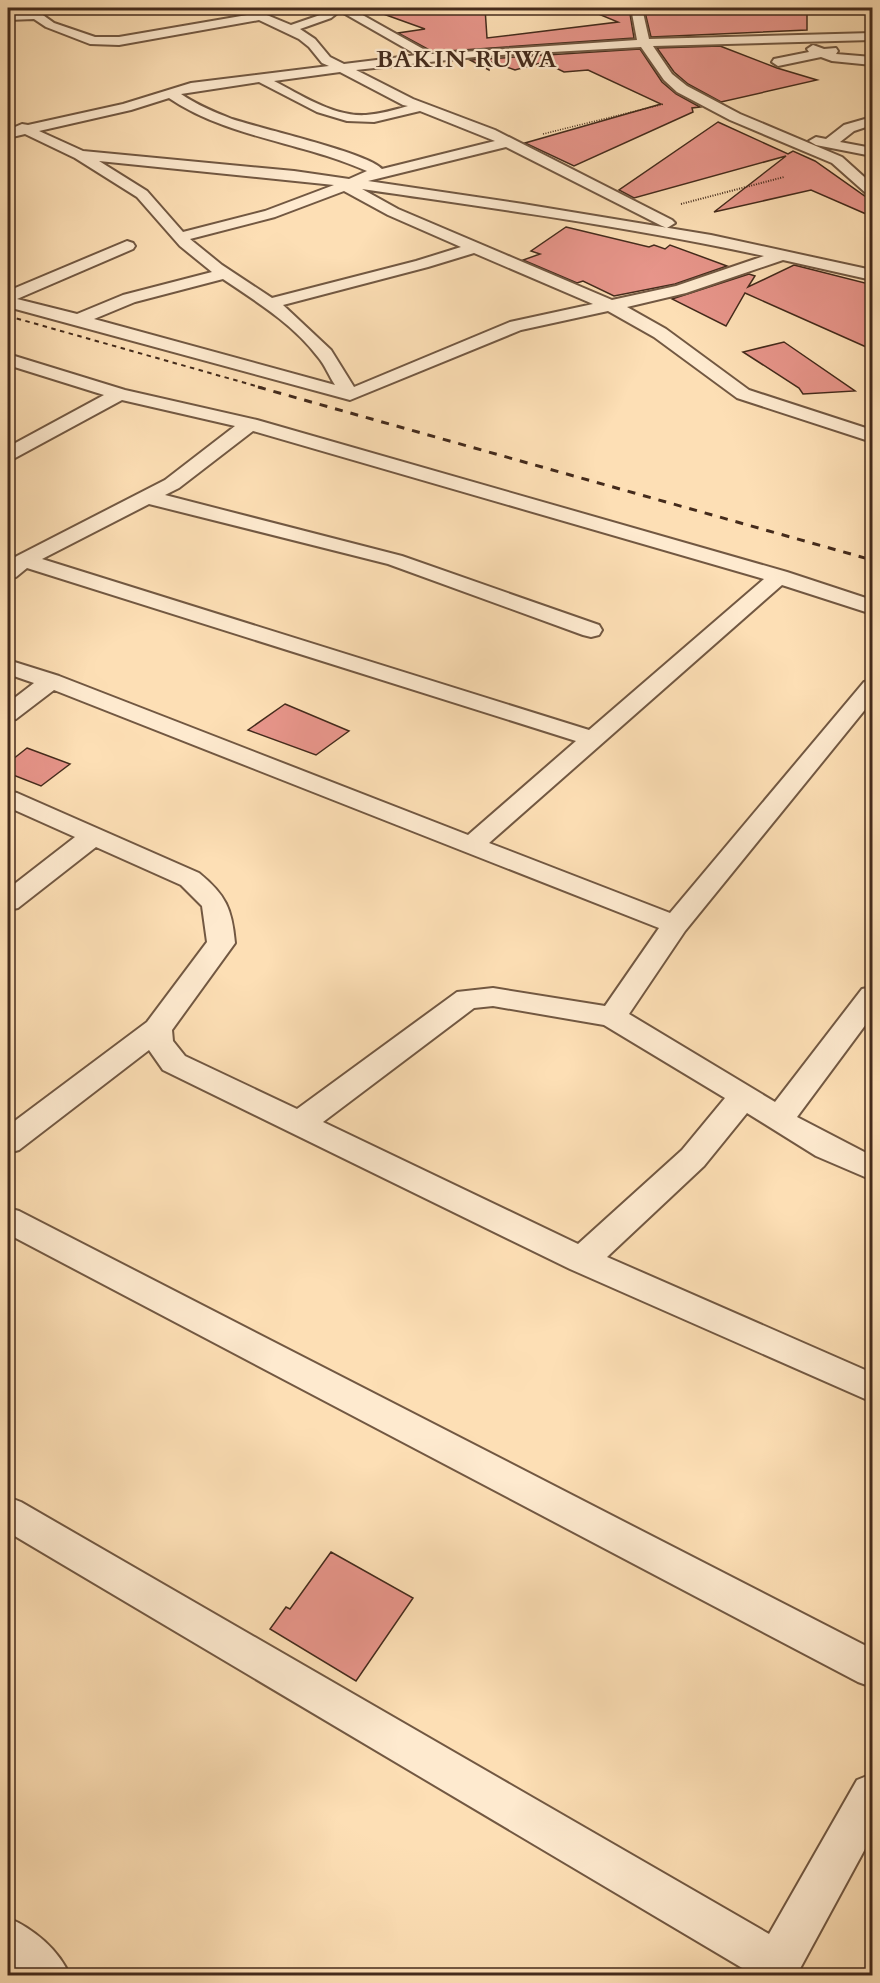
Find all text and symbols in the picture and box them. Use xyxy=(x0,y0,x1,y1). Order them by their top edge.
district label: BAKIN RUWA xyxy=(376,43,558,76)

